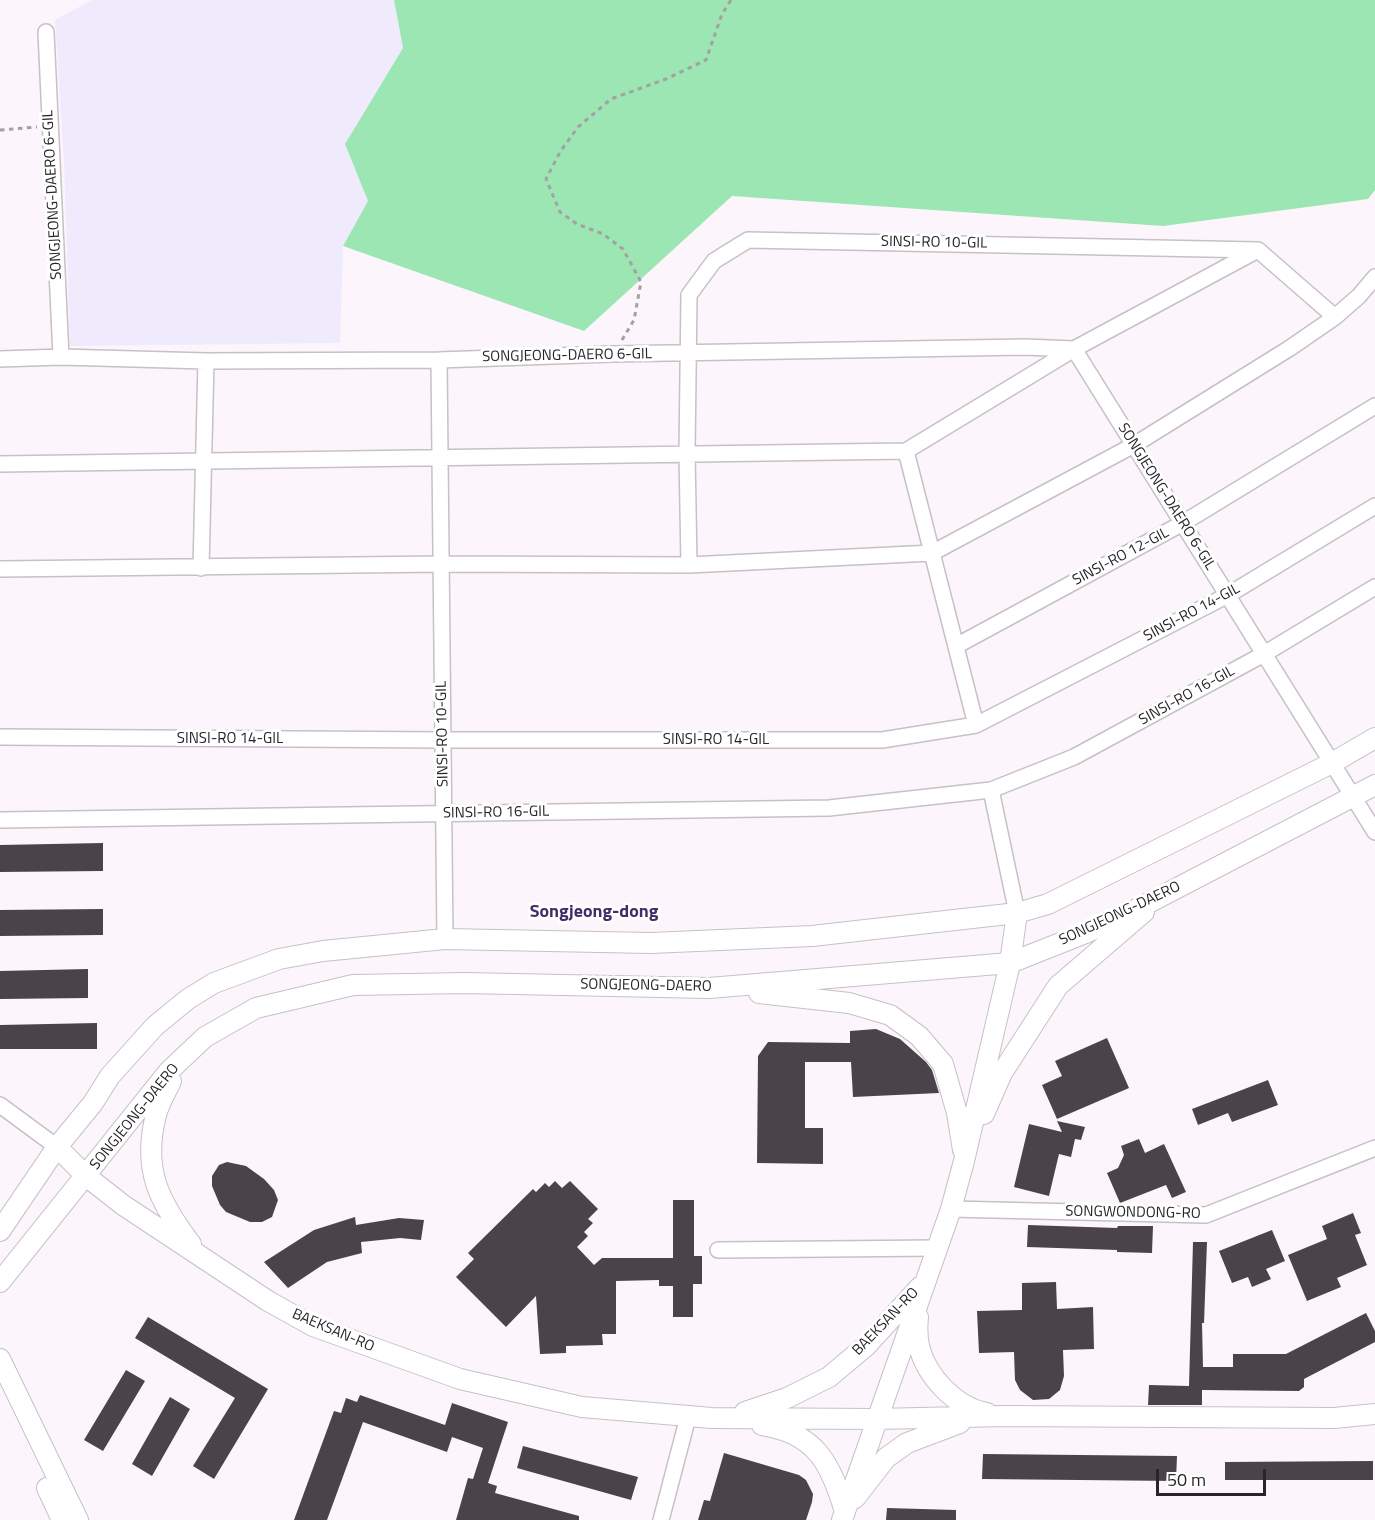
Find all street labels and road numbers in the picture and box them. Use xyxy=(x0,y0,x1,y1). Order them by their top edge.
street label: SONGJEONG-DAERO 6-GIL xyxy=(40,110,66,280)
street label: SINSI-RO 10-GIL xyxy=(881,233,987,253)
street label: SONGJEONG-DAERO 6-GIL xyxy=(482,346,652,366)
street label: SONGJEONG-DAERO 6-GIL xyxy=(1113,420,1219,574)
street label: SINSI-RO 12-GIL xyxy=(1070,524,1172,590)
street label: SINSI-RO 14-GIL xyxy=(1141,580,1243,646)
street label: SINSI-RO 16-GIL xyxy=(1136,662,1238,730)
street label: SINSI-RO 10-GIL xyxy=(433,681,453,787)
street label: SINSI-RO 14-GIL xyxy=(177,730,283,748)
street label: SINSI-RO 14-GIL xyxy=(663,731,769,749)
street label: SINSI-RO 16-GIL xyxy=(443,803,549,823)
street label: SONGJEONG-DAERO xyxy=(1057,878,1183,950)
street label: SONGJEONG-DAERO xyxy=(580,976,712,996)
street label: SONGJEONG-DAERO xyxy=(87,1060,183,1174)
street label: SONGWONDONG-RO xyxy=(1065,1203,1201,1223)
street label: BAEKSAN-RO xyxy=(849,1284,923,1360)
street label: BAEKSAN-RO xyxy=(289,1306,377,1356)

